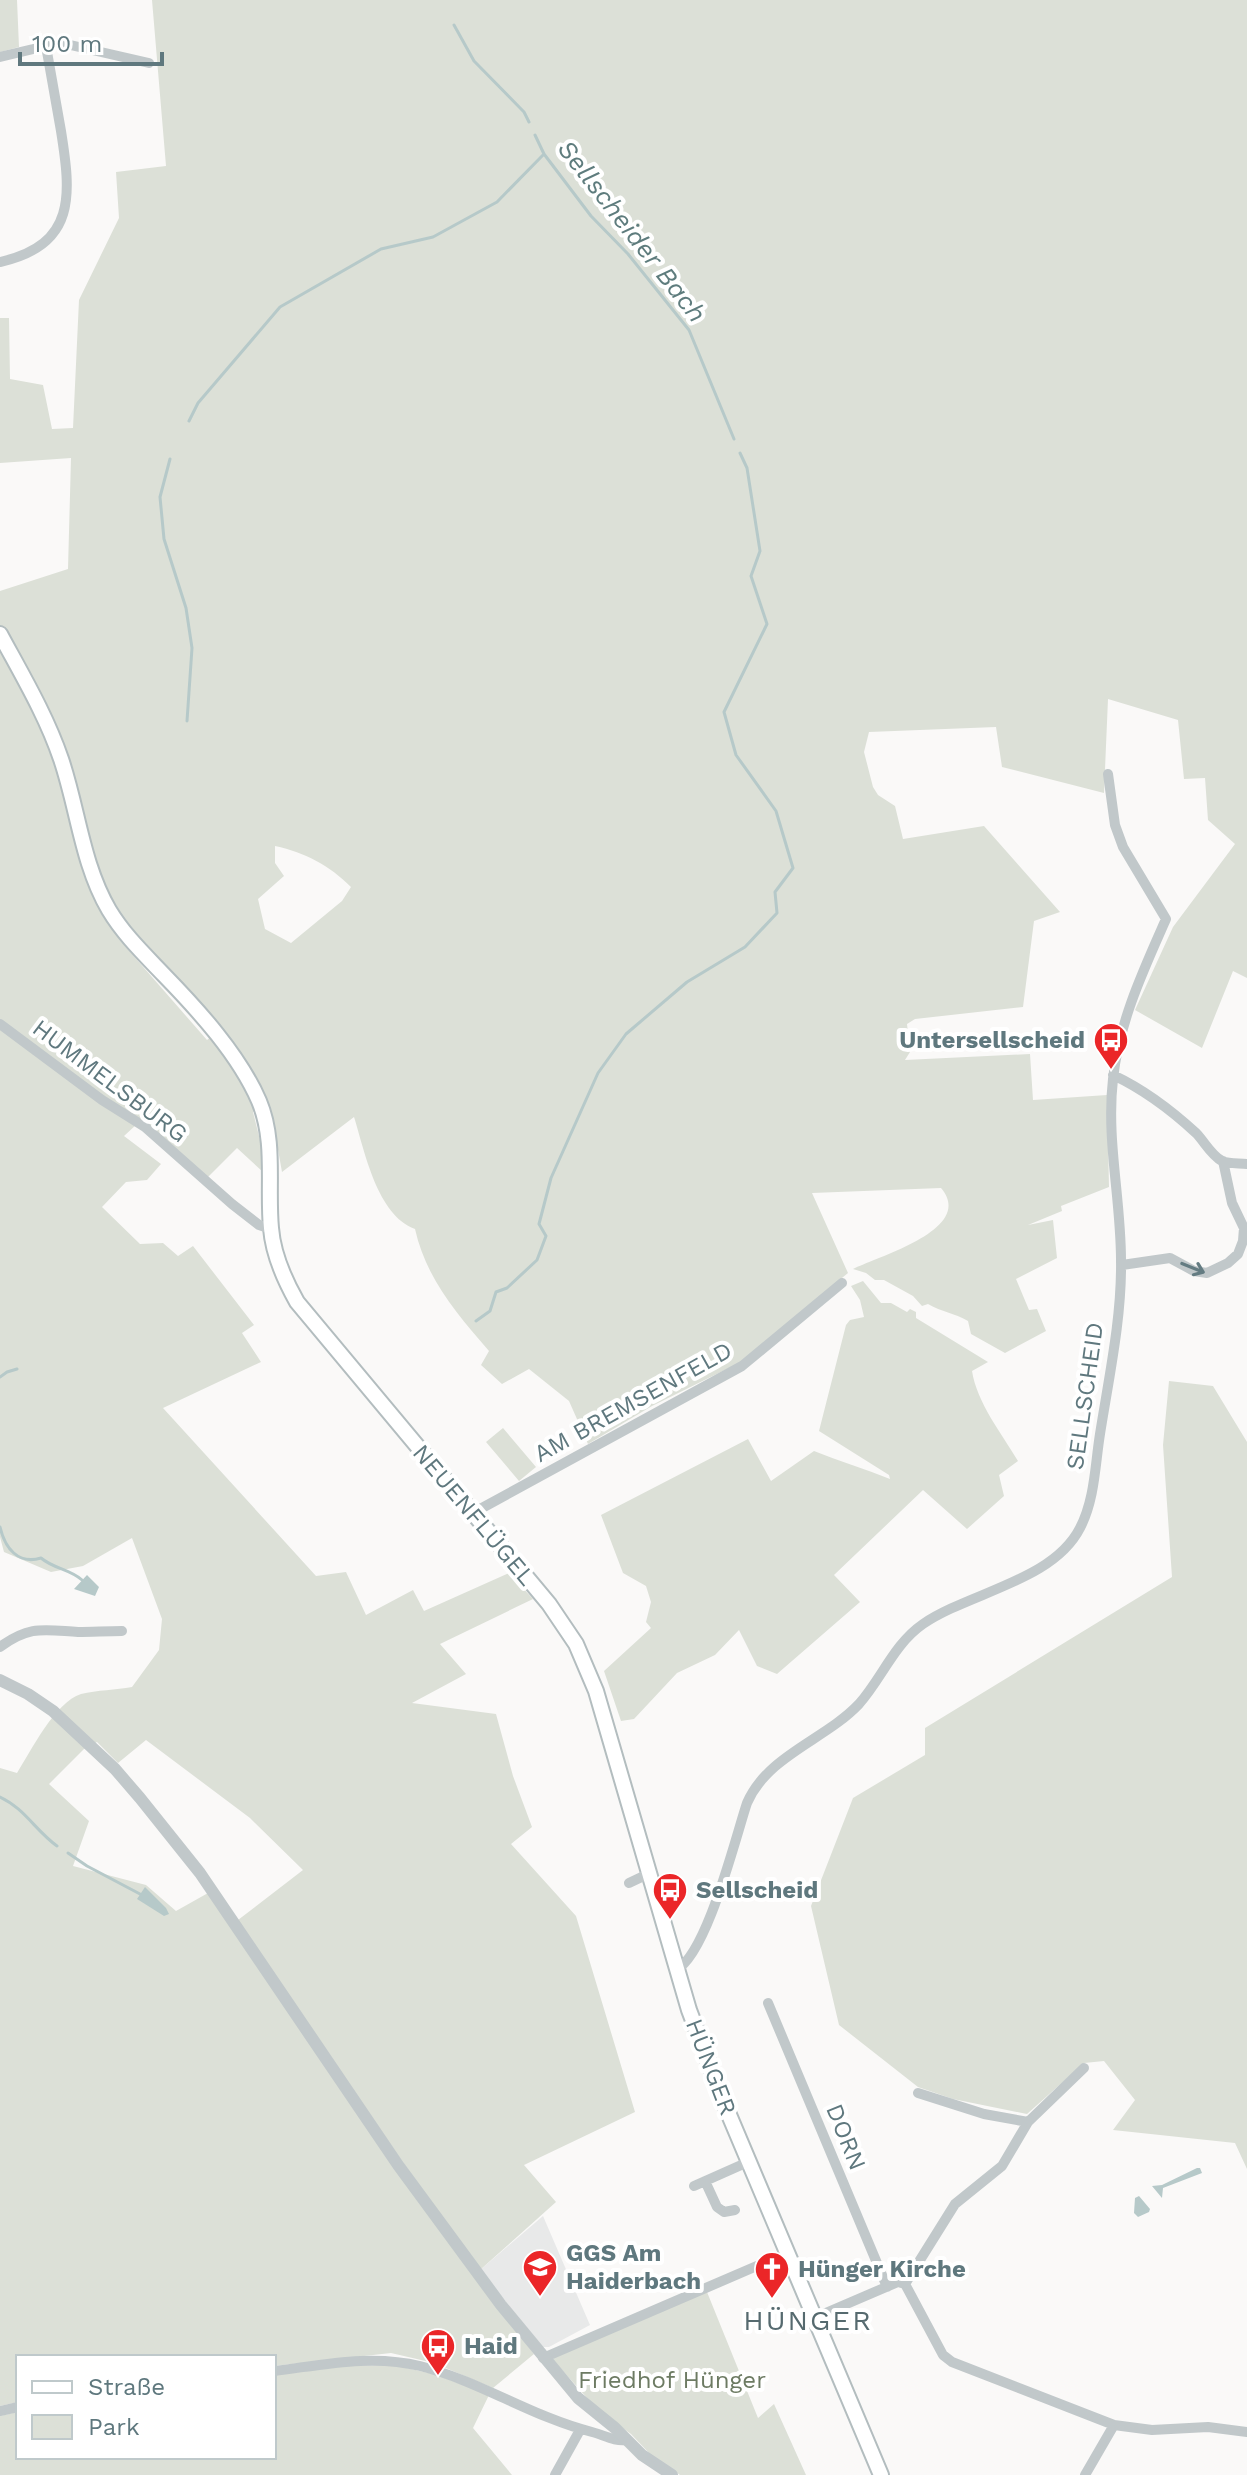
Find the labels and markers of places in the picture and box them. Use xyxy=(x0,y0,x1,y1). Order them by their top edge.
bus stop icon: Untersellscheid xyxy=(1092,1021,1130,1071)
place label: Untersellscheid xyxy=(899,1026,1085,1054)
bus stop icon: Sellscheid xyxy=(651,1871,689,1921)
place label: Sellscheid xyxy=(696,1876,818,1904)
place label: GGS Am Haiderbach xyxy=(566,2239,701,2295)
school or university icon: GGS Am Haiderbach xyxy=(521,2248,559,2298)
church icon: Hünger Kirche xyxy=(753,2250,791,2300)
place label: Hünger Kirche xyxy=(798,2255,966,2283)
bus stop icon: Haid xyxy=(419,2327,457,2377)
place label: Haid xyxy=(464,2332,518,2360)

